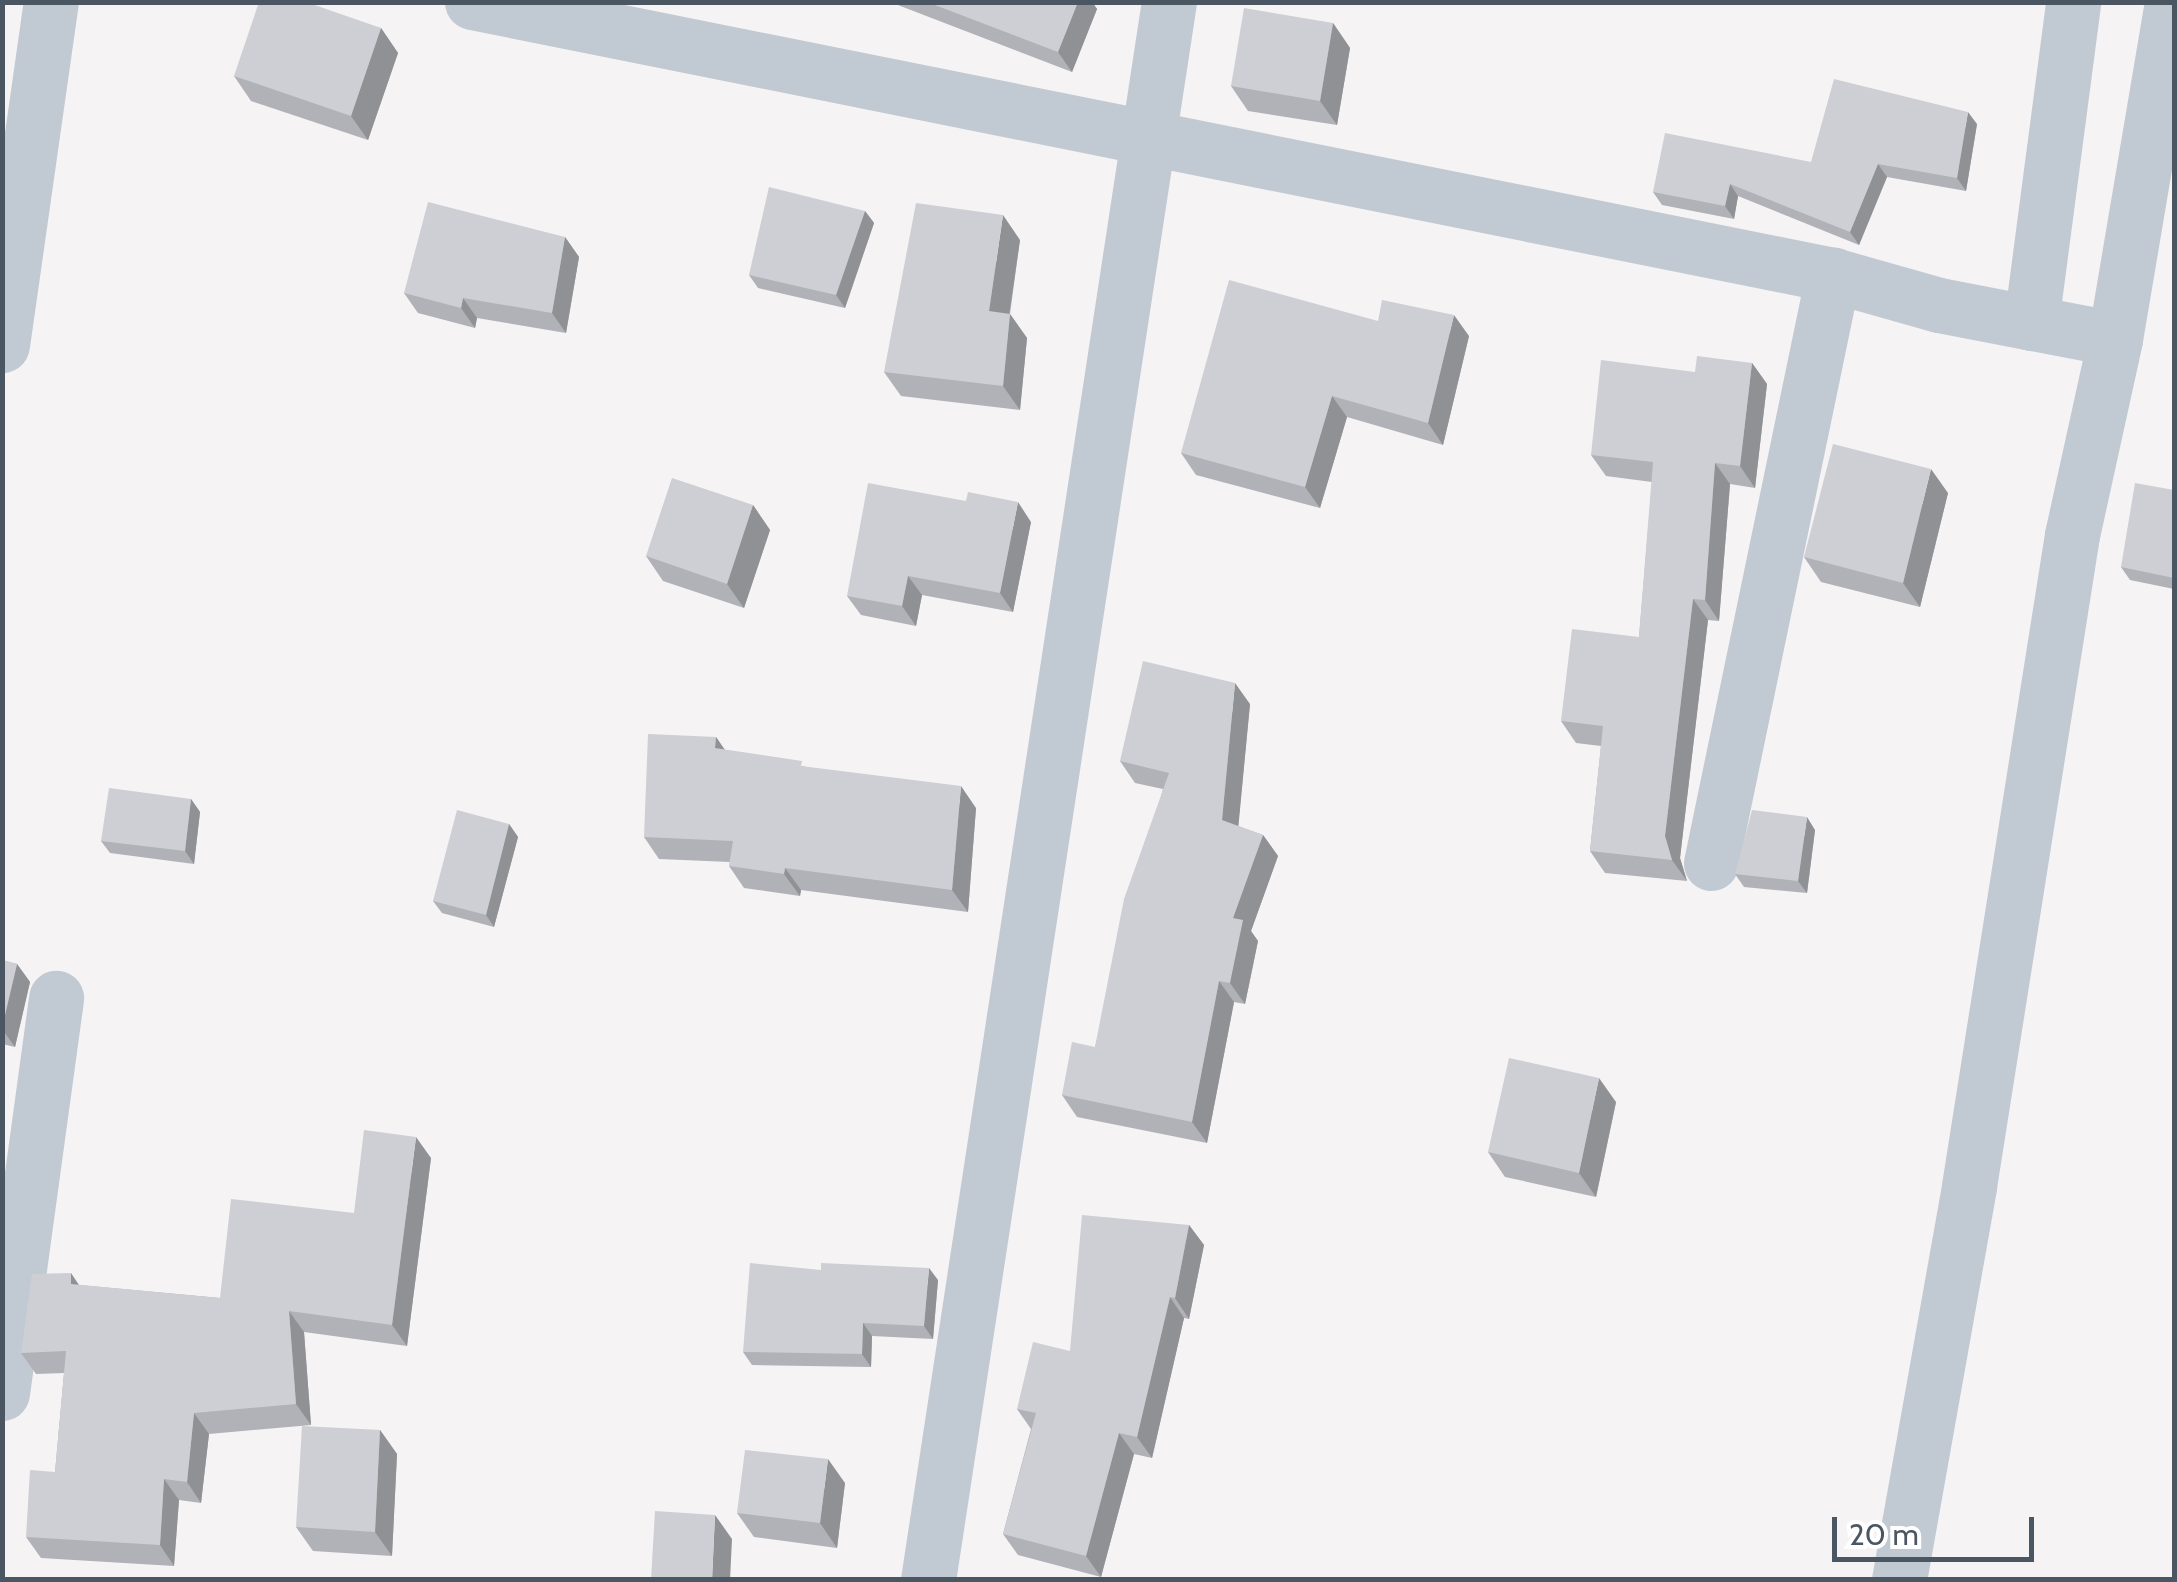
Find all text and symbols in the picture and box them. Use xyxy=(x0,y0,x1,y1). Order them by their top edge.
scale bar xyxy=(1837,1497,2040,1559)
text: 20 m xyxy=(1849,1516,1919,1553)

